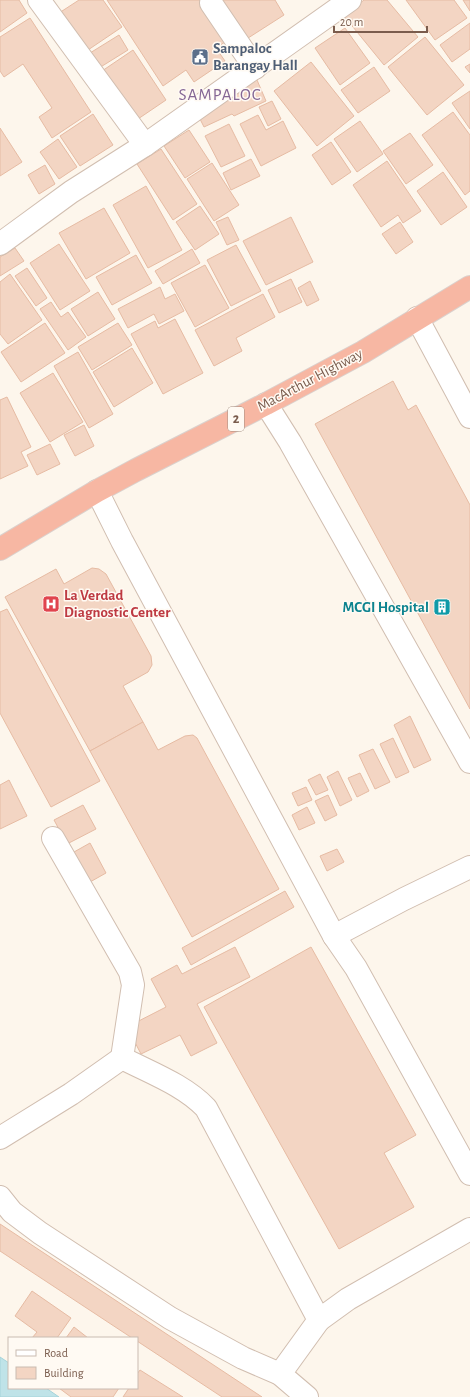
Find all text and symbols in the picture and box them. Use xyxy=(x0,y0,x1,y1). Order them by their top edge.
scale bar xyxy=(334,8,427,34)
text: 20 m xyxy=(340,16,363,28)
place label: Sampaloc Barangay Hall xyxy=(213,41,298,73)
public building icon: Sampaloc Barangay Hall xyxy=(190,47,210,67)
district label: SAMPALOC xyxy=(178,86,262,103)
street label: MacArthur Highway xyxy=(255,346,366,414)
road number: 2 xyxy=(228,407,244,431)
place label: La Verdad Diagnostic Center xyxy=(64,588,171,620)
hospital icon: La Verdad Diagnostic Center xyxy=(41,594,61,614)
building icon: MCGI Hospital xyxy=(432,597,452,617)
place label: MCGI Hospital xyxy=(342,600,429,615)
legend xyxy=(8,1337,138,1389)
text: Road xyxy=(44,1347,68,1359)
text: Building xyxy=(44,1367,84,1379)

